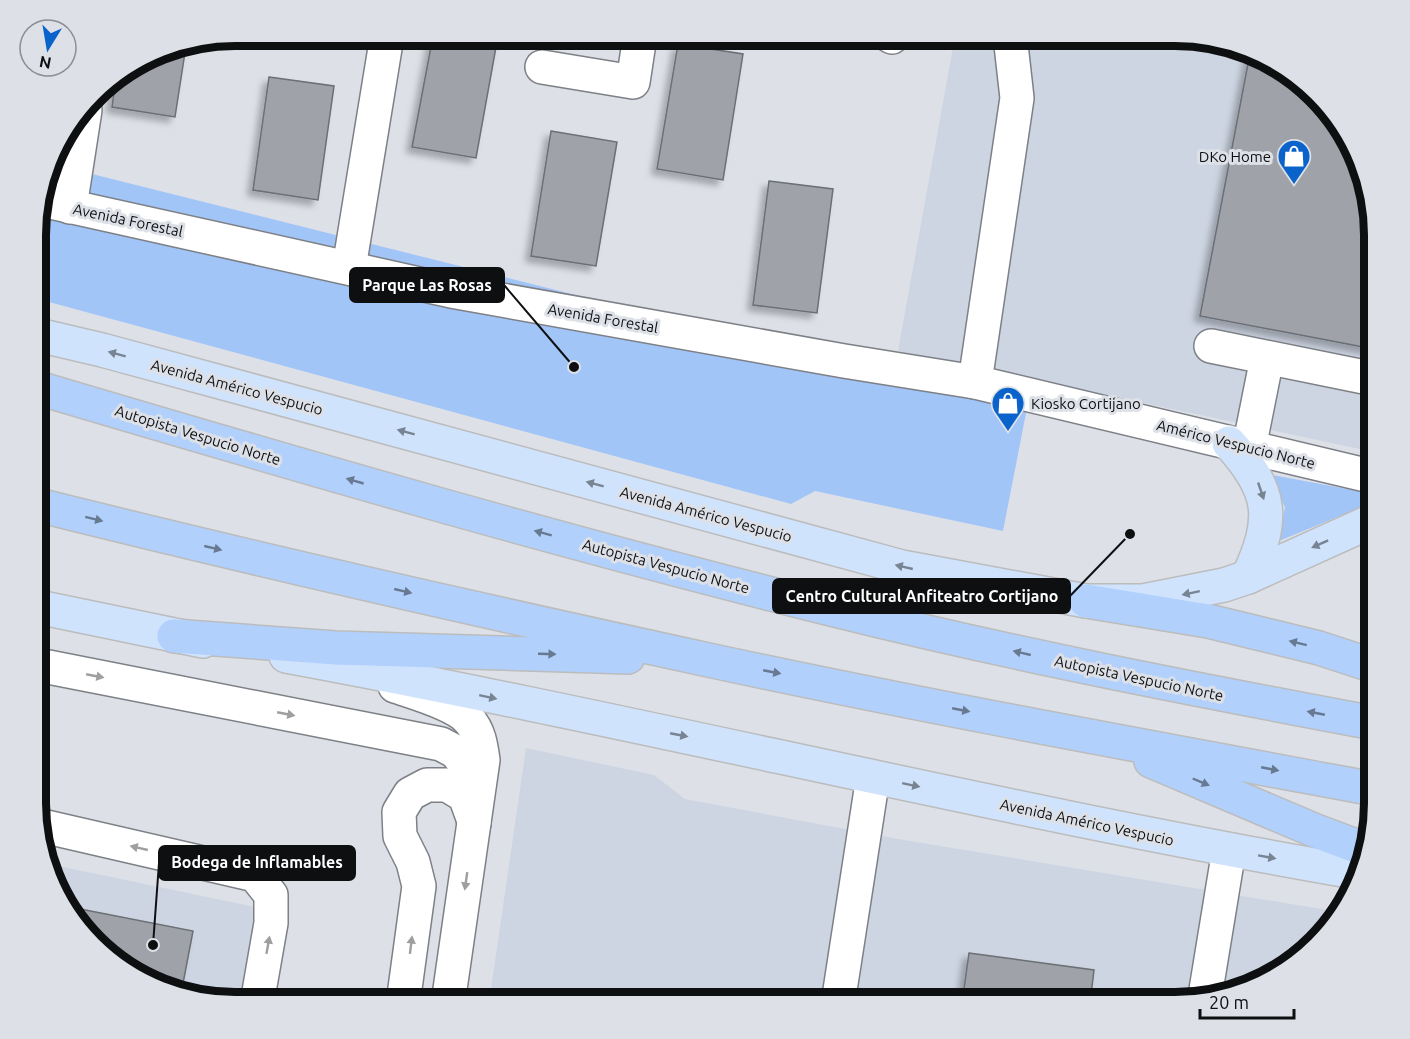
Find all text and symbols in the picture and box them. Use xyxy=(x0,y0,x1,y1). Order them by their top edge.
north arrow xyxy=(18,18,78,78)
text: N xyxy=(38,53,53,73)
shop icon: DKo Home xyxy=(1276,138,1312,185)
place label: DKo Home xyxy=(1199,148,1271,165)
street label: Avenida Forestal xyxy=(72,200,185,240)
callout: Parque Las Rosas xyxy=(350,268,504,302)
text: Parque Las Rosas xyxy=(362,276,492,294)
street label: Avenida Forestal xyxy=(546,300,660,336)
one-way arrow xyxy=(108,349,126,358)
street label: Avenida Américo Vespucio xyxy=(149,356,325,418)
shop icon: Kiosko Cortijano xyxy=(990,385,1026,432)
place label: Kiosko Cortijano xyxy=(1031,395,1141,412)
street label: Autopista Vespucio Norte xyxy=(113,402,283,468)
street label: Américo Vespucio Norte xyxy=(1155,416,1317,472)
one-way arrow xyxy=(397,427,416,437)
one-way arrow xyxy=(345,476,364,486)
one-way arrow xyxy=(585,478,604,488)
one-way arrow xyxy=(1256,482,1266,500)
street label: Avenida Américo Vespucio xyxy=(618,483,794,545)
one-way arrow xyxy=(85,515,104,525)
one-way arrow xyxy=(533,528,551,537)
street label: Autopista Vespucio Norte xyxy=(581,536,751,596)
one-way arrow xyxy=(1311,540,1329,549)
one-way arrow xyxy=(203,544,222,554)
one-way arrow xyxy=(895,562,914,572)
callout: Centro Cultural Anfiteatro Cortijano xyxy=(773,579,1070,613)
one-way arrow xyxy=(394,587,413,596)
text: Centro Cultural Anfiteatro Cortijano xyxy=(786,587,1058,605)
one-way arrow xyxy=(1182,588,1201,598)
one-way arrow xyxy=(1288,637,1307,647)
one-way arrow xyxy=(1013,648,1031,658)
one-way arrow xyxy=(538,649,557,658)
street label: Autopista Vespucio Norte xyxy=(1053,652,1225,704)
one-way arrow xyxy=(763,668,782,678)
one-way arrow xyxy=(86,672,105,681)
one-way arrow xyxy=(479,692,497,702)
one-way arrow xyxy=(952,706,971,715)
one-way arrow xyxy=(1306,708,1325,717)
one-way arrow xyxy=(277,710,296,719)
one-way arrow xyxy=(670,731,689,740)
one-way arrow xyxy=(1261,765,1280,774)
one-way arrow xyxy=(1192,777,1210,787)
one-way arrow xyxy=(902,781,921,790)
street label: Avenida Américo Vespucio xyxy=(999,795,1175,849)
one-way arrow xyxy=(130,842,148,852)
callout: Bodega de Inflamables xyxy=(159,846,355,880)
text: Bodega de Inflamables xyxy=(171,853,343,871)
one-way arrow xyxy=(1257,853,1276,862)
one-way arrow xyxy=(461,871,470,890)
one-way arrow xyxy=(263,935,272,954)
one-way arrow xyxy=(407,935,416,954)
scale bar xyxy=(1200,982,1294,1020)
text: 20 m xyxy=(1209,992,1249,1012)

